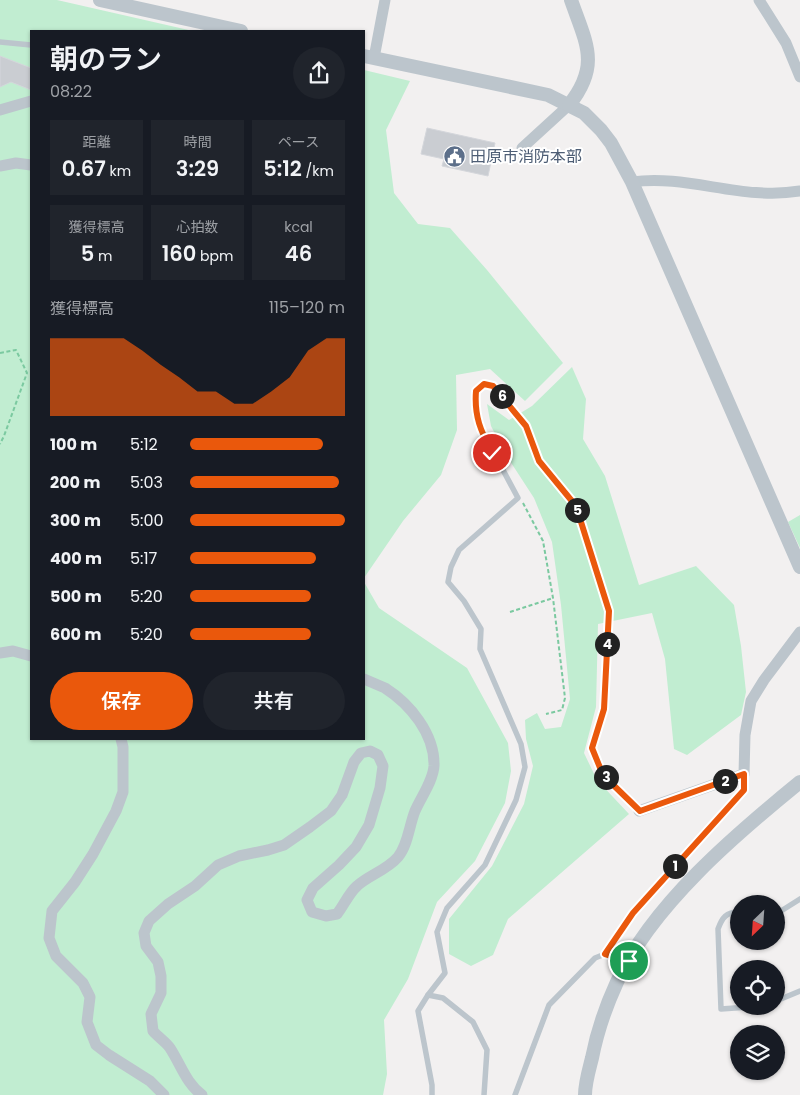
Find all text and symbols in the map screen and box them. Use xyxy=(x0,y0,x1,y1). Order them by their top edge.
text: 朝のラン xyxy=(50,40,162,79)
button: share xyxy=(293,47,345,99)
text: 08:22 xyxy=(50,80,92,103)
text: 距離 xyxy=(83,132,111,152)
text: 時間 xyxy=(184,132,212,152)
text: ペース xyxy=(278,132,319,152)
public building icon: 田原市消防本部 xyxy=(442,144,466,168)
place label: 田原市消防本部 xyxy=(470,145,582,168)
text: 0.67 xyxy=(62,154,106,183)
text: 3:29 xyxy=(176,154,219,183)
text: 5:12 xyxy=(263,154,302,183)
text: km xyxy=(106,161,131,181)
text: /km xyxy=(302,161,334,181)
text: 獲得標高 xyxy=(69,217,125,237)
text: 心拍数 xyxy=(177,217,219,237)
text: kcal xyxy=(284,217,313,237)
text: 5 xyxy=(81,239,94,268)
text: 160 xyxy=(162,239,196,268)
text: 46 xyxy=(285,239,312,268)
text: m xyxy=(94,246,112,266)
text: bpm xyxy=(196,246,233,266)
text: 115–120 m xyxy=(269,296,345,319)
text: 獲得標高 xyxy=(50,297,114,320)
pin: 6 xyxy=(490,384,514,408)
text: 6 xyxy=(498,386,507,406)
pin xyxy=(471,432,513,474)
text: 100 m xyxy=(50,433,97,456)
text: 5:12 xyxy=(130,433,158,456)
icon: check xyxy=(478,439,506,467)
text: 200 m xyxy=(50,471,100,494)
text: 5:03 xyxy=(130,471,163,494)
pin: 5 xyxy=(564,498,590,522)
text: 5 xyxy=(573,500,582,520)
text: 300 m xyxy=(50,509,101,532)
text: 5:00 xyxy=(130,509,164,532)
text: 400 m xyxy=(50,547,102,570)
text: 5:17 xyxy=(130,547,157,570)
text: 500 m xyxy=(50,585,102,608)
text: 5:20 xyxy=(130,585,163,608)
text: 600 m xyxy=(50,623,101,646)
text: 5:20 xyxy=(130,623,163,646)
pin: 4 xyxy=(594,632,620,656)
text: 4 xyxy=(603,634,612,654)
button: 保存 xyxy=(50,672,193,730)
button: 共有 xyxy=(203,672,345,730)
pin: 3 xyxy=(594,764,618,790)
text: 3 xyxy=(602,767,611,787)
pin: 2 xyxy=(712,768,738,794)
text: 2 xyxy=(722,771,730,791)
pin: 1 xyxy=(662,854,688,878)
text: 1 xyxy=(673,856,678,876)
north arrow xyxy=(730,895,785,950)
map controls xyxy=(730,895,785,1080)
pin xyxy=(608,940,650,982)
icon: arrive xyxy=(615,947,643,975)
button: locate xyxy=(730,960,785,1015)
button: layers xyxy=(730,1025,785,1080)

